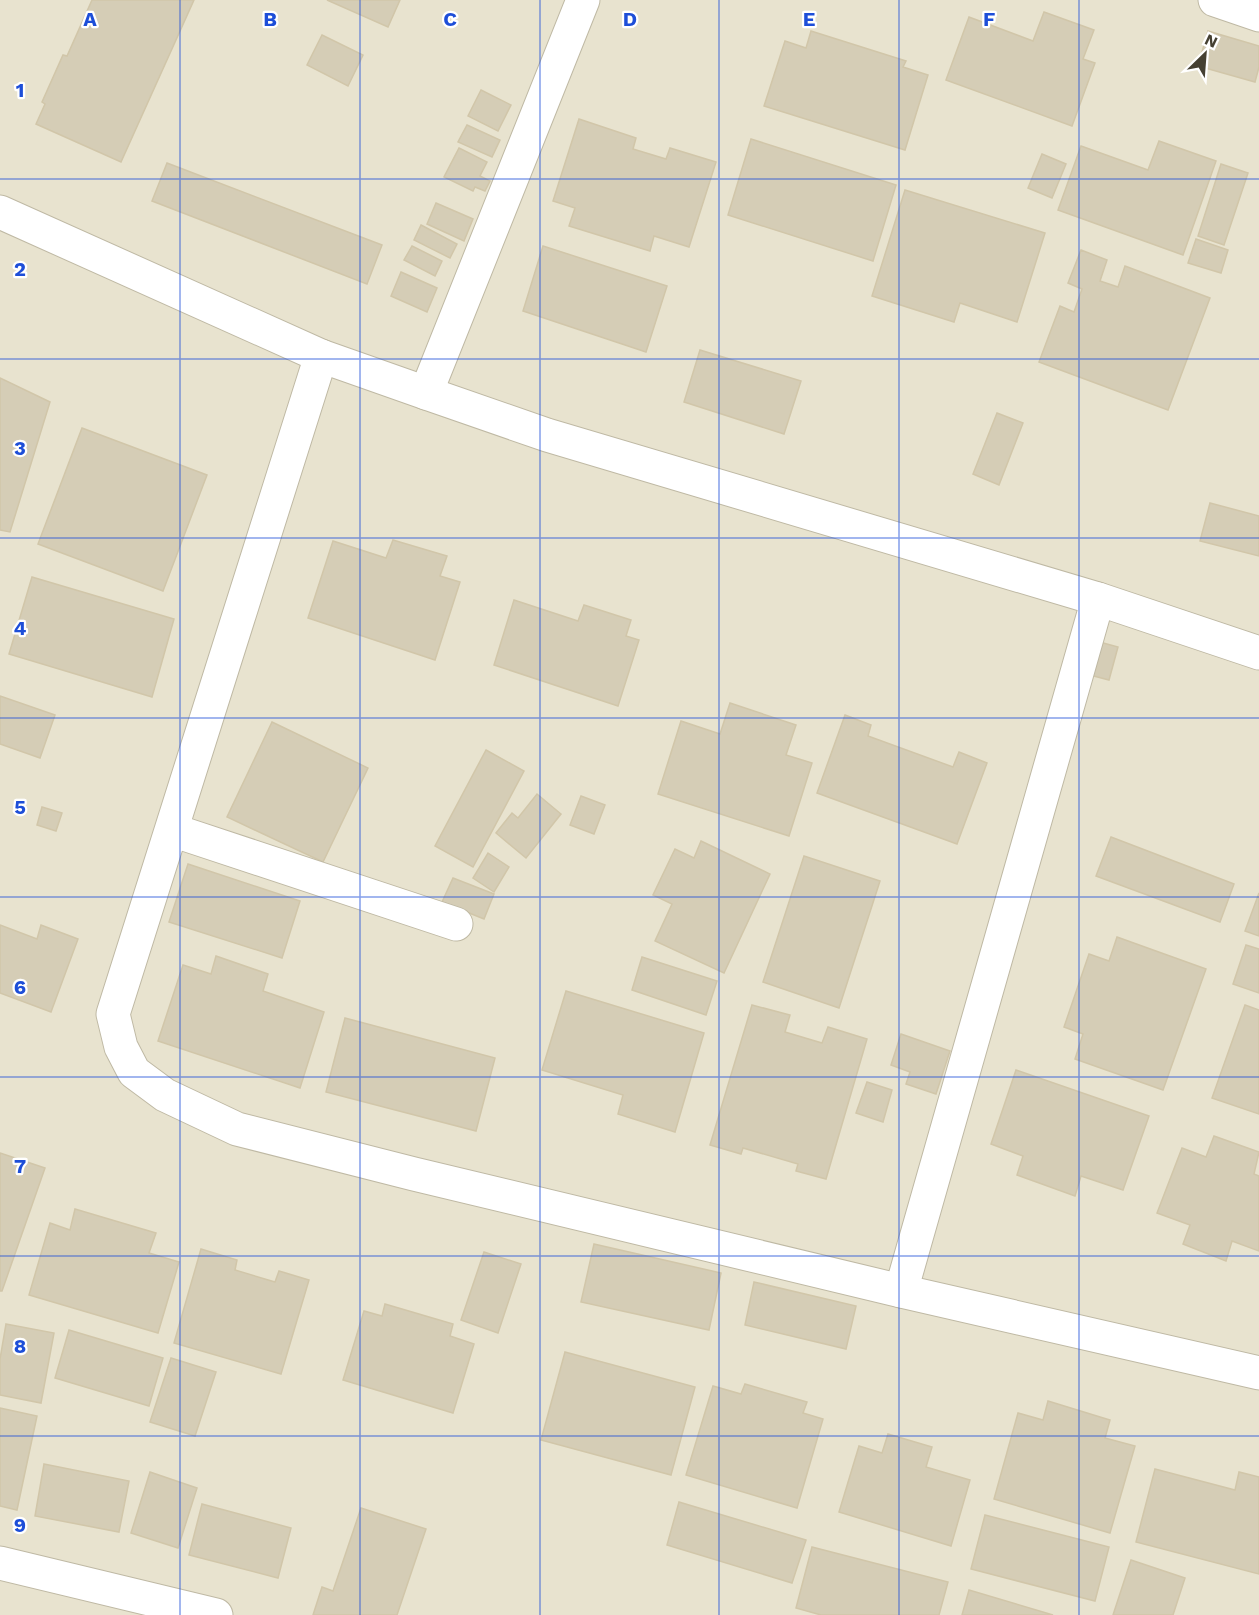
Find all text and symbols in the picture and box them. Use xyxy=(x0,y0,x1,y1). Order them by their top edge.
text: A xyxy=(83,7,97,31)
text: B xyxy=(263,7,277,31)
text: C xyxy=(443,7,457,31)
text: D xyxy=(623,7,637,31)
text: E xyxy=(803,7,815,31)
text: F xyxy=(983,7,995,31)
north arrow xyxy=(1175,24,1235,84)
text: N xyxy=(1202,30,1221,52)
text: 1 xyxy=(16,78,24,102)
text: 2 xyxy=(14,257,26,281)
text: 3 xyxy=(14,436,26,460)
text: 4 xyxy=(14,616,27,640)
text: 5 xyxy=(14,795,26,819)
text: 6 xyxy=(14,975,26,999)
text: 7 xyxy=(14,1154,26,1178)
text: 8 xyxy=(14,1334,26,1358)
text: 9 xyxy=(14,1513,26,1537)

